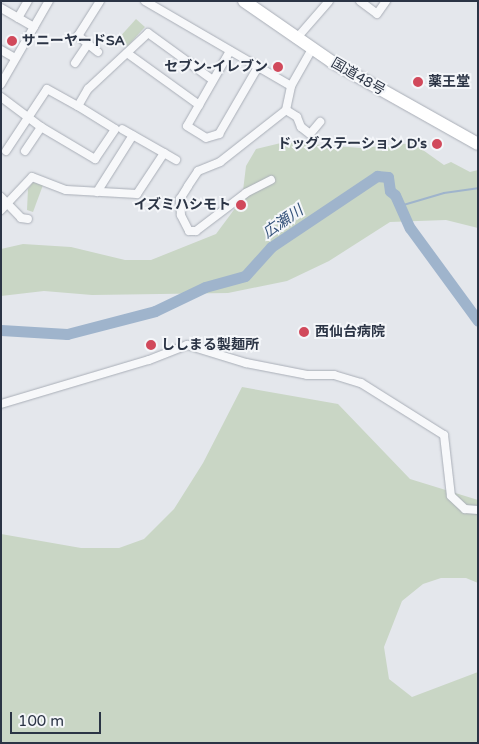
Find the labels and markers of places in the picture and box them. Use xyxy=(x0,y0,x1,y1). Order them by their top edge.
place label: サニーヤードSA xyxy=(22,33,125,49)
marker: サニーヤードSA xyxy=(6,35,18,47)
place label: セブン-イレブン xyxy=(164,59,268,75)
marker: セブン-イレブン xyxy=(272,61,284,73)
place label: 薬王堂 xyxy=(428,74,470,90)
marker: 薬王堂 xyxy=(412,76,424,88)
place label: ドッグステーション D's xyxy=(277,136,427,152)
marker: ドッグステーション D's xyxy=(431,138,443,150)
place label: イズミハシモト xyxy=(133,197,231,213)
marker: イズミハシモト xyxy=(235,199,247,211)
place label: 西仙台病院 xyxy=(315,324,385,340)
marker: 西仙台病院 xyxy=(297,325,311,339)
place label: ししまる製麺所 xyxy=(161,337,259,353)
marker: ししまる製麺所 xyxy=(145,339,157,351)

